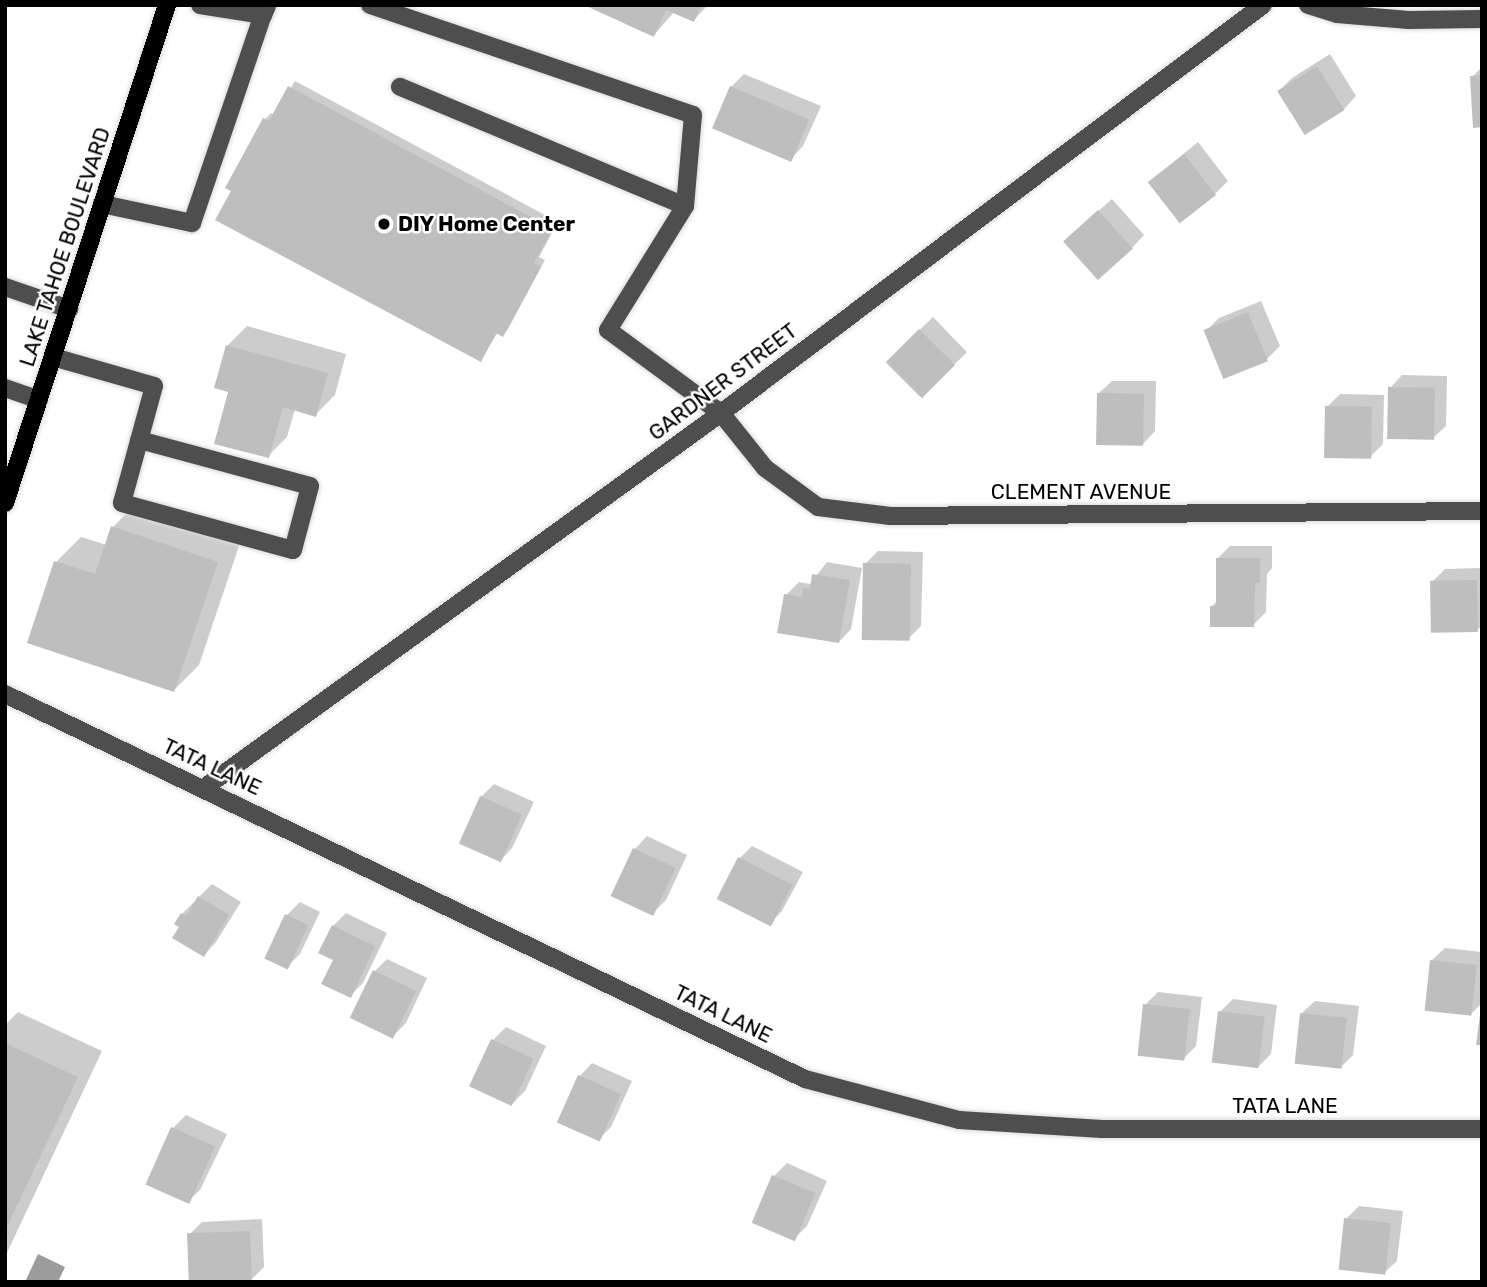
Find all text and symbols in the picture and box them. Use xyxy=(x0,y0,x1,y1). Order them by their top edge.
street label: LAKE TAHOE BOULEVARD xyxy=(14,124,116,370)
place label: DIY Home Center xyxy=(398,211,576,237)
marker: DIY Home Center xyxy=(376,216,392,232)
street label: GARDNER STREET xyxy=(644,318,802,446)
street label: CLEMENT AVENUE xyxy=(990,479,1172,505)
street label: TATA LANE xyxy=(159,733,265,801)
street label: TATA LANE xyxy=(670,979,776,1049)
street label: TATA LANE xyxy=(1232,1093,1338,1119)

